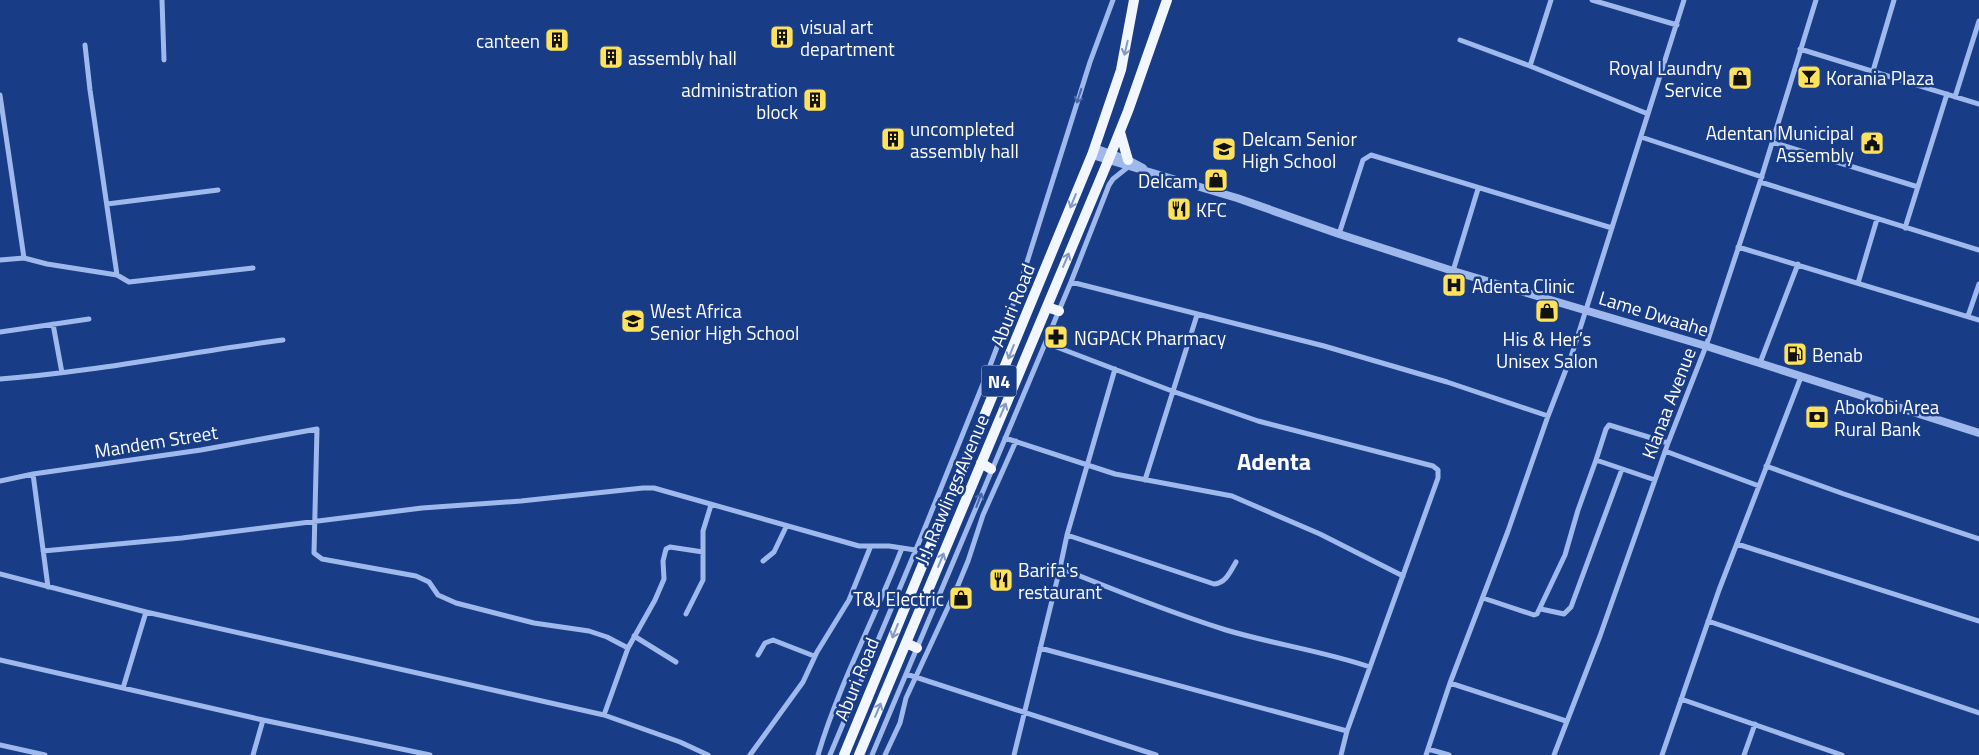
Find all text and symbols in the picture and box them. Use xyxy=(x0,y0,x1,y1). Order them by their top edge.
place label: visual art department xyxy=(800,12,895,63)
building icon: visual art department xyxy=(769,24,795,50)
place label: canteen xyxy=(476,26,540,55)
building icon: canteen xyxy=(544,27,570,53)
one-way arrow xyxy=(1121,40,1130,56)
place label: assembly hall xyxy=(628,43,737,72)
building icon: assembly hall xyxy=(598,44,624,70)
place label: Royal Laundry Service xyxy=(1609,53,1722,104)
place label: Korania Plaza xyxy=(1826,63,1935,92)
bar icon: Korania Plaza xyxy=(1796,64,1822,90)
shop icon: Royal Laundry Service xyxy=(1727,65,1753,91)
place label: administration block xyxy=(681,75,798,126)
building icon: administration block xyxy=(802,87,828,113)
one-way arrow xyxy=(1074,87,1084,103)
place label: uncompleted assembly hall xyxy=(910,114,1019,165)
place label: Adentan Municipal Assembly xyxy=(1706,118,1854,169)
place label: Delcam Senior High School xyxy=(1242,124,1357,175)
building icon: uncompleted assembly hall xyxy=(880,126,906,152)
public building icon: Adentan Municipal Assembly xyxy=(1859,130,1885,156)
school or university icon: Delcam Senior High School xyxy=(1211,136,1237,162)
place label: Delcam xyxy=(1138,166,1198,195)
shop icon: Delcam xyxy=(1203,167,1229,193)
one-way arrow xyxy=(1067,193,1077,208)
place label: KFC xyxy=(1196,195,1227,224)
restaurant icon: KFC xyxy=(1166,196,1192,222)
one-way arrow xyxy=(1063,253,1072,268)
street label: Aburi Road xyxy=(982,259,1042,351)
place label: Adenta Clinic xyxy=(1472,271,1575,300)
hospital icon: Adenta Clinic xyxy=(1441,272,1467,298)
street label: Lame Dwaahe xyxy=(1595,283,1713,343)
place label: West Africa Senior High School xyxy=(650,296,799,347)
shop icon: His & Her’s Unisex Salon xyxy=(1534,298,1560,324)
school or university icon: West Africa Senior High School xyxy=(620,308,646,334)
place label: NGPACK Pharmacy xyxy=(1074,323,1226,352)
pharmacy icon: NGPACK Pharmacy xyxy=(1043,324,1069,350)
place label: His & Her’s Unisex Salon xyxy=(1496,324,1598,375)
place label: Benab xyxy=(1812,340,1863,369)
fuel station icon: Benab xyxy=(1782,341,1808,367)
street label: Klanaa Avenue xyxy=(1633,343,1703,463)
one-way arrow xyxy=(1006,344,1016,359)
road number: N4 xyxy=(982,366,1016,396)
place label: Abokobi Area Rural Bank xyxy=(1834,392,1940,443)
one-way arrow xyxy=(999,403,1009,418)
bank icon: Abokobi Area Rural Bank xyxy=(1804,404,1830,430)
street label: J.J. Rawlings Avenue xyxy=(906,410,996,568)
street label: Mandem Street xyxy=(92,417,220,465)
district label: Adenta xyxy=(1237,443,1311,479)
one-way arrow xyxy=(974,493,984,508)
one-way arrow xyxy=(936,553,946,568)
place label: Barifa's restaurant xyxy=(1018,555,1102,606)
restaurant icon: Barifa's restaurant xyxy=(988,567,1014,593)
place label: T&J Electric xyxy=(853,584,944,613)
shop icon: T&J Electric xyxy=(948,585,974,611)
one-way arrow xyxy=(889,623,899,638)
street label: Aburi Road xyxy=(826,633,886,725)
one-way arrow xyxy=(874,703,884,718)

